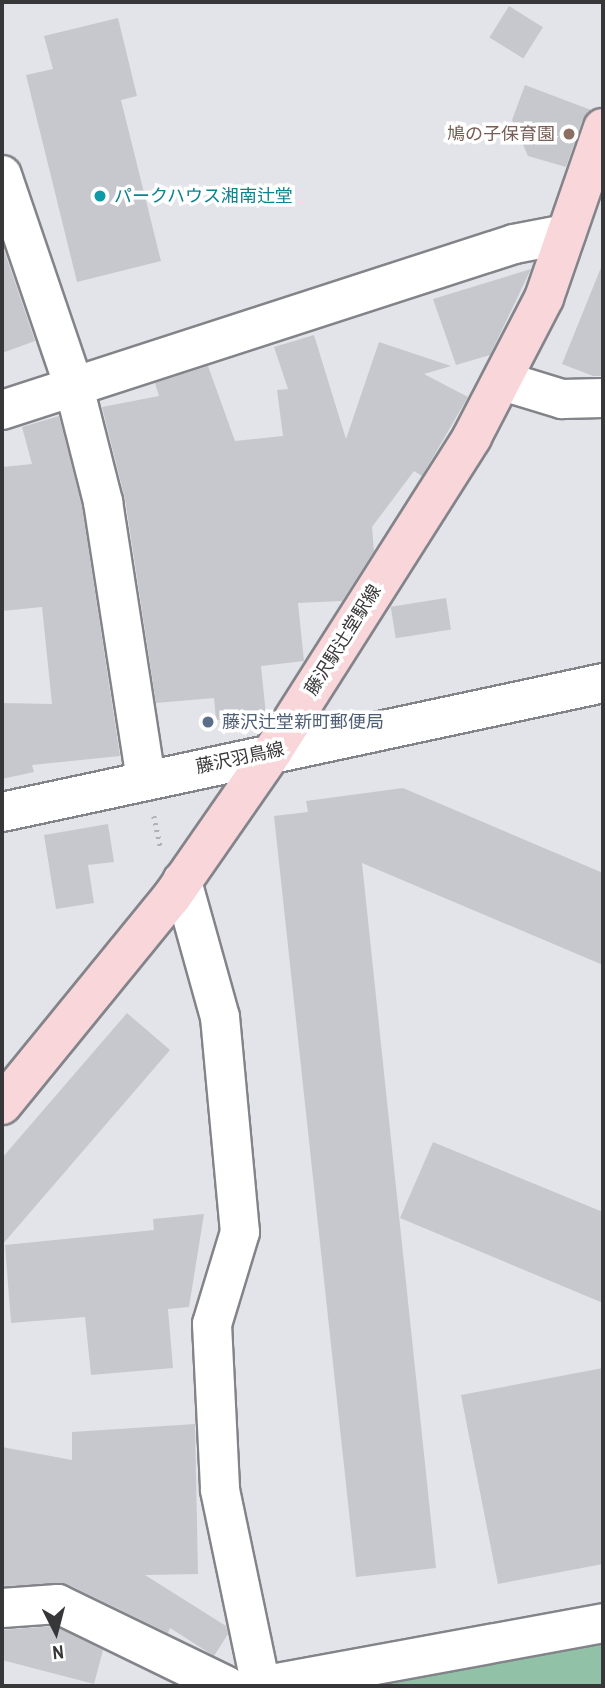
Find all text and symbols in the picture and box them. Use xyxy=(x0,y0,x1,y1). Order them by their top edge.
place label: 鳩の子保育園 xyxy=(447,123,555,145)
marker: 鳩の子保育園 xyxy=(561,126,577,142)
place label: パークハウス湘南辻堂 xyxy=(114,185,294,207)
marker: パークハウス湘南辻堂 xyxy=(92,188,108,204)
street label: 藤沢駅辻堂駅線 xyxy=(300,581,386,699)
place label: 藤沢辻堂新町郵便局 xyxy=(222,711,384,733)
marker: 藤沢辻堂新町郵便局 xyxy=(200,714,216,730)
street label: 藤沢羽鳥線 xyxy=(194,738,286,778)
north arrow xyxy=(21,1597,91,1667)
text: N xyxy=(51,1639,65,1666)

